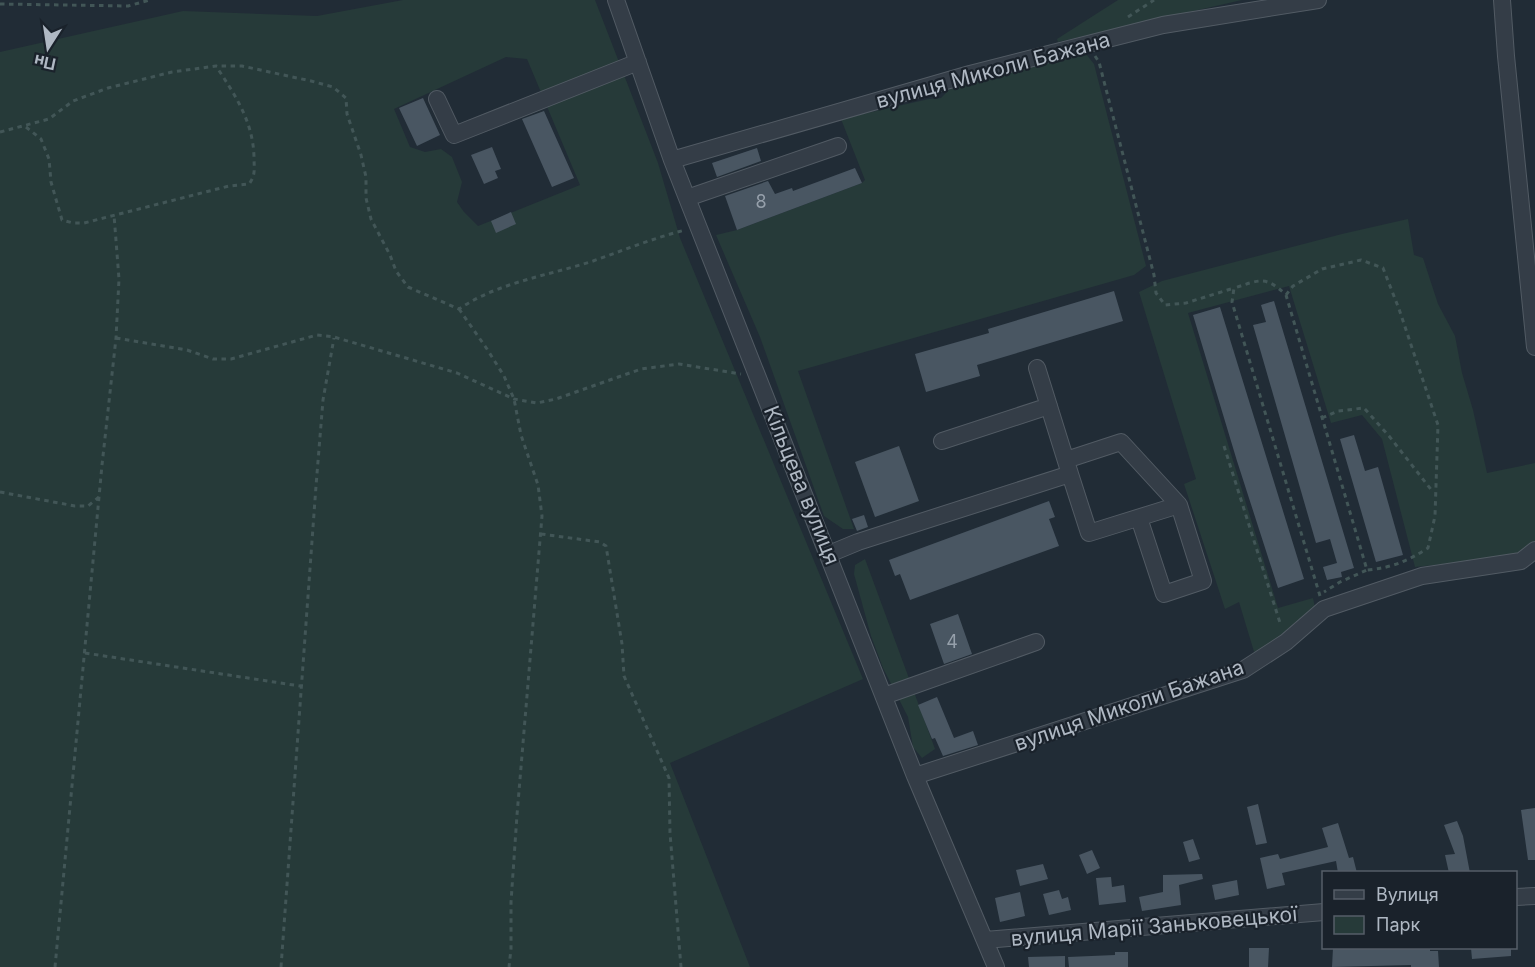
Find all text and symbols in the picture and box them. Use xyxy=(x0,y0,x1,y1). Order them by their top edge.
north arrow xyxy=(18,18,78,78)
street label: вулиця Миколи Бажана xyxy=(873,27,1113,113)
text: Пн xyxy=(32,51,58,75)
house number: 8 xyxy=(755,191,767,212)
street label: Кільцева вулиця xyxy=(759,402,845,568)
house number: 4 xyxy=(946,631,958,652)
street label: вулиця Миколи Бажана xyxy=(1011,654,1247,756)
legend xyxy=(1322,871,1517,949)
text: Вулиця xyxy=(1376,884,1439,905)
street label: вулиця Марії Заньковецької xyxy=(1010,901,1299,951)
text: Парк xyxy=(1376,914,1421,935)

